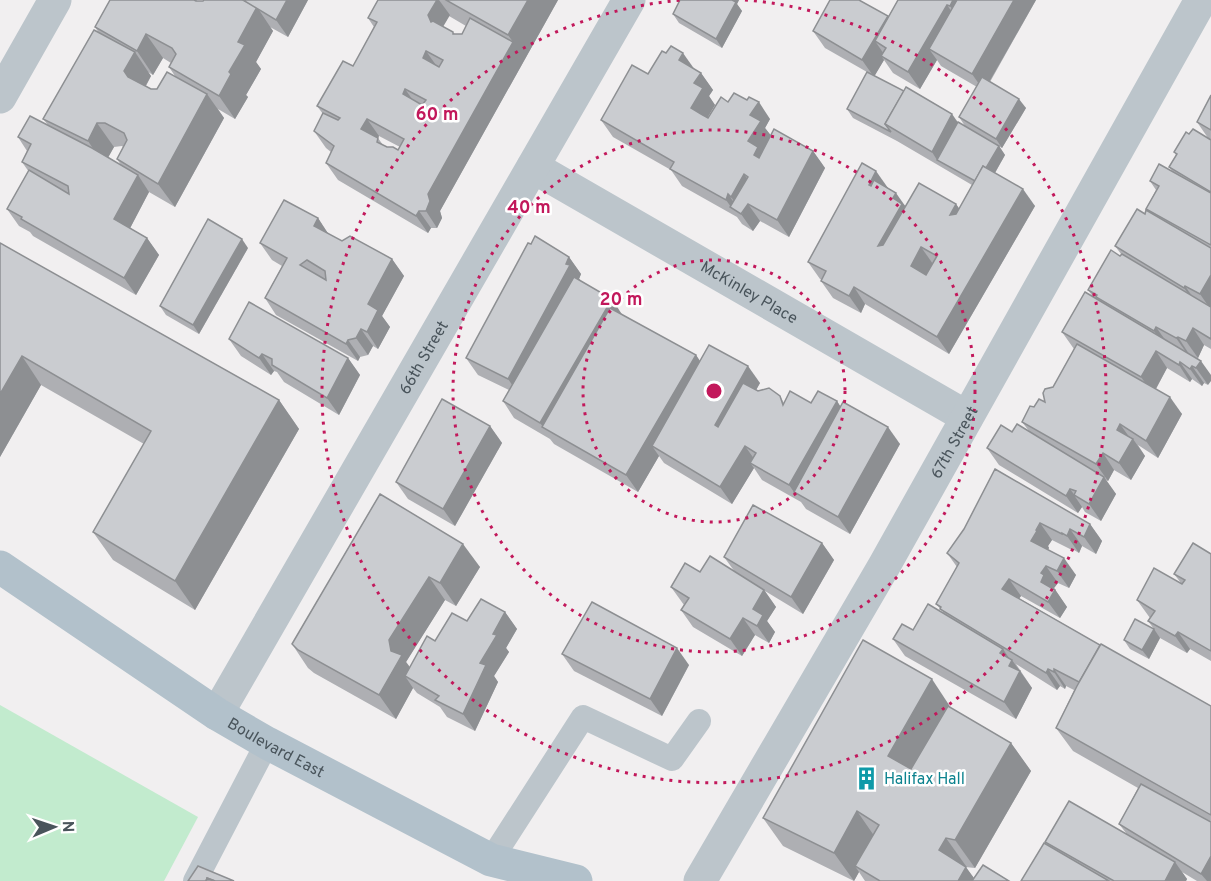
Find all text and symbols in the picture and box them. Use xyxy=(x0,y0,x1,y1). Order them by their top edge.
text: 60 m xyxy=(415,104,459,127)
text: 40 m xyxy=(507,197,551,220)
street label: McKinley Place xyxy=(696,258,801,329)
text: 20 m xyxy=(599,289,643,312)
street label: 66th Street xyxy=(396,318,454,399)
centre of rings xyxy=(704,381,724,401)
street label: 67th Street xyxy=(927,403,983,483)
street label: Boulevard East xyxy=(223,714,327,783)
building icon: Halifax Hall xyxy=(853,765,879,791)
place label: Halifax Hall xyxy=(884,770,965,790)
north arrow xyxy=(24,797,84,857)
text: N xyxy=(57,820,77,833)

